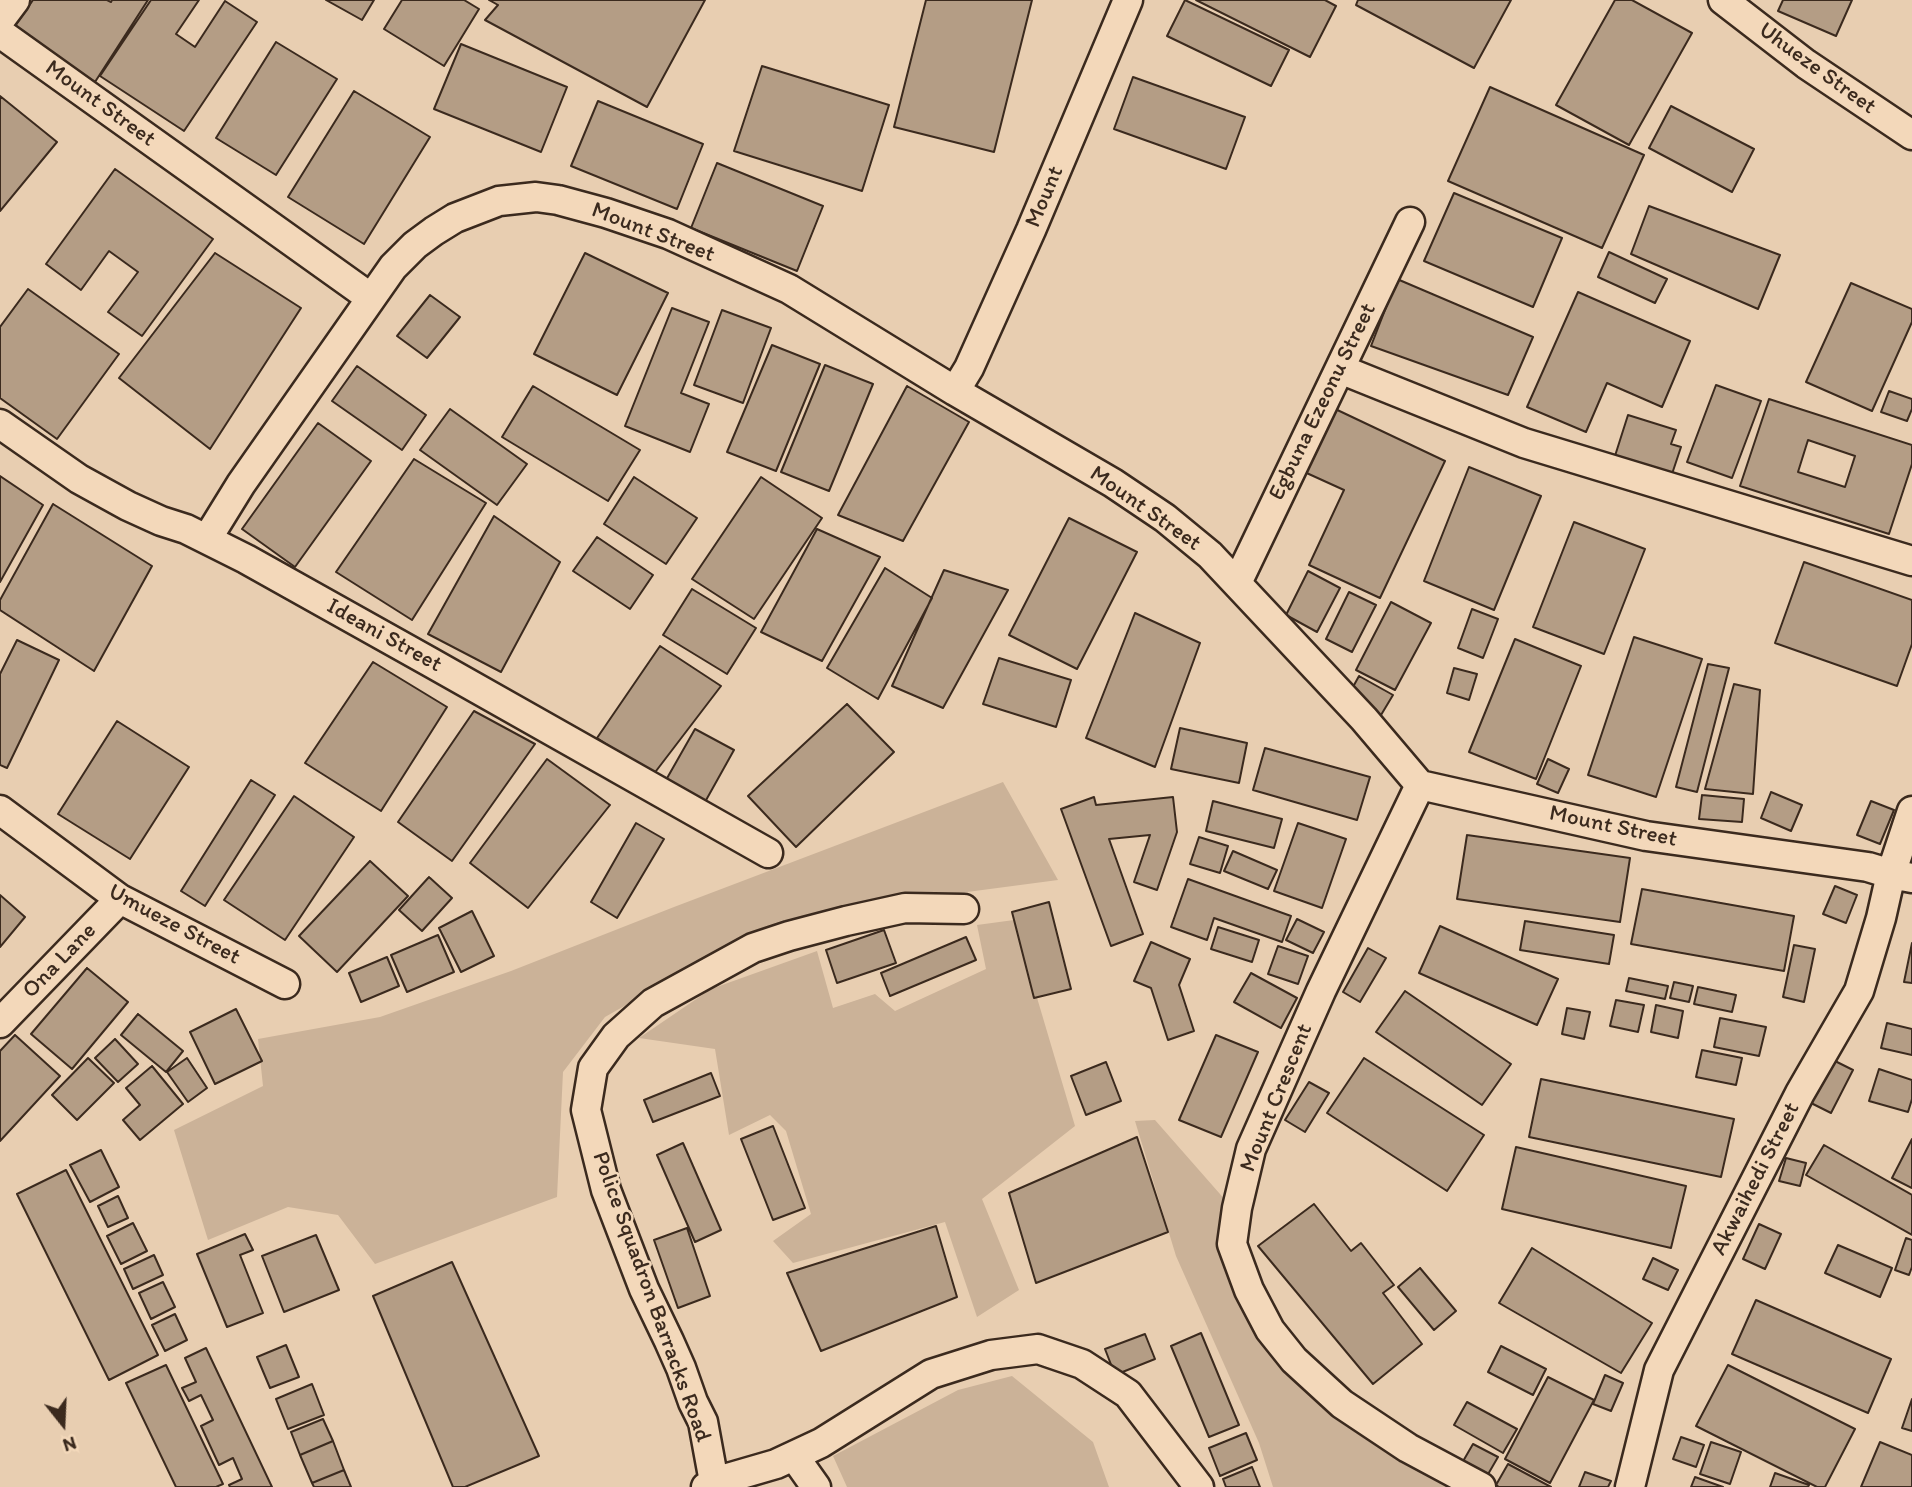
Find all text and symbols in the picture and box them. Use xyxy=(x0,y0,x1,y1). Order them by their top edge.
street label: Uhueze Street xyxy=(1753,17,1881,121)
street label: Mount Street xyxy=(39,55,161,153)
street label: Mount xyxy=(1020,162,1070,232)
street label: Mount Street xyxy=(587,197,719,269)
street label: Egbuna Ezeonu Street xyxy=(1263,299,1383,505)
street label: Mount Street xyxy=(1084,460,1206,558)
street label: Ideani Street xyxy=(322,593,446,679)
street label: Mount Street xyxy=(1547,800,1679,854)
street label: Umueze Street xyxy=(103,879,245,971)
street label: Ona Lane xyxy=(17,917,103,1005)
street label: Mount Crescent xyxy=(1235,1020,1319,1176)
street label: Akwaihedi Street xyxy=(1706,1098,1806,1260)
street label: Police Squadron Barracks Road xyxy=(586,1148,716,1446)
north arrow xyxy=(28,1389,98,1459)
text: N xyxy=(60,1432,79,1457)

